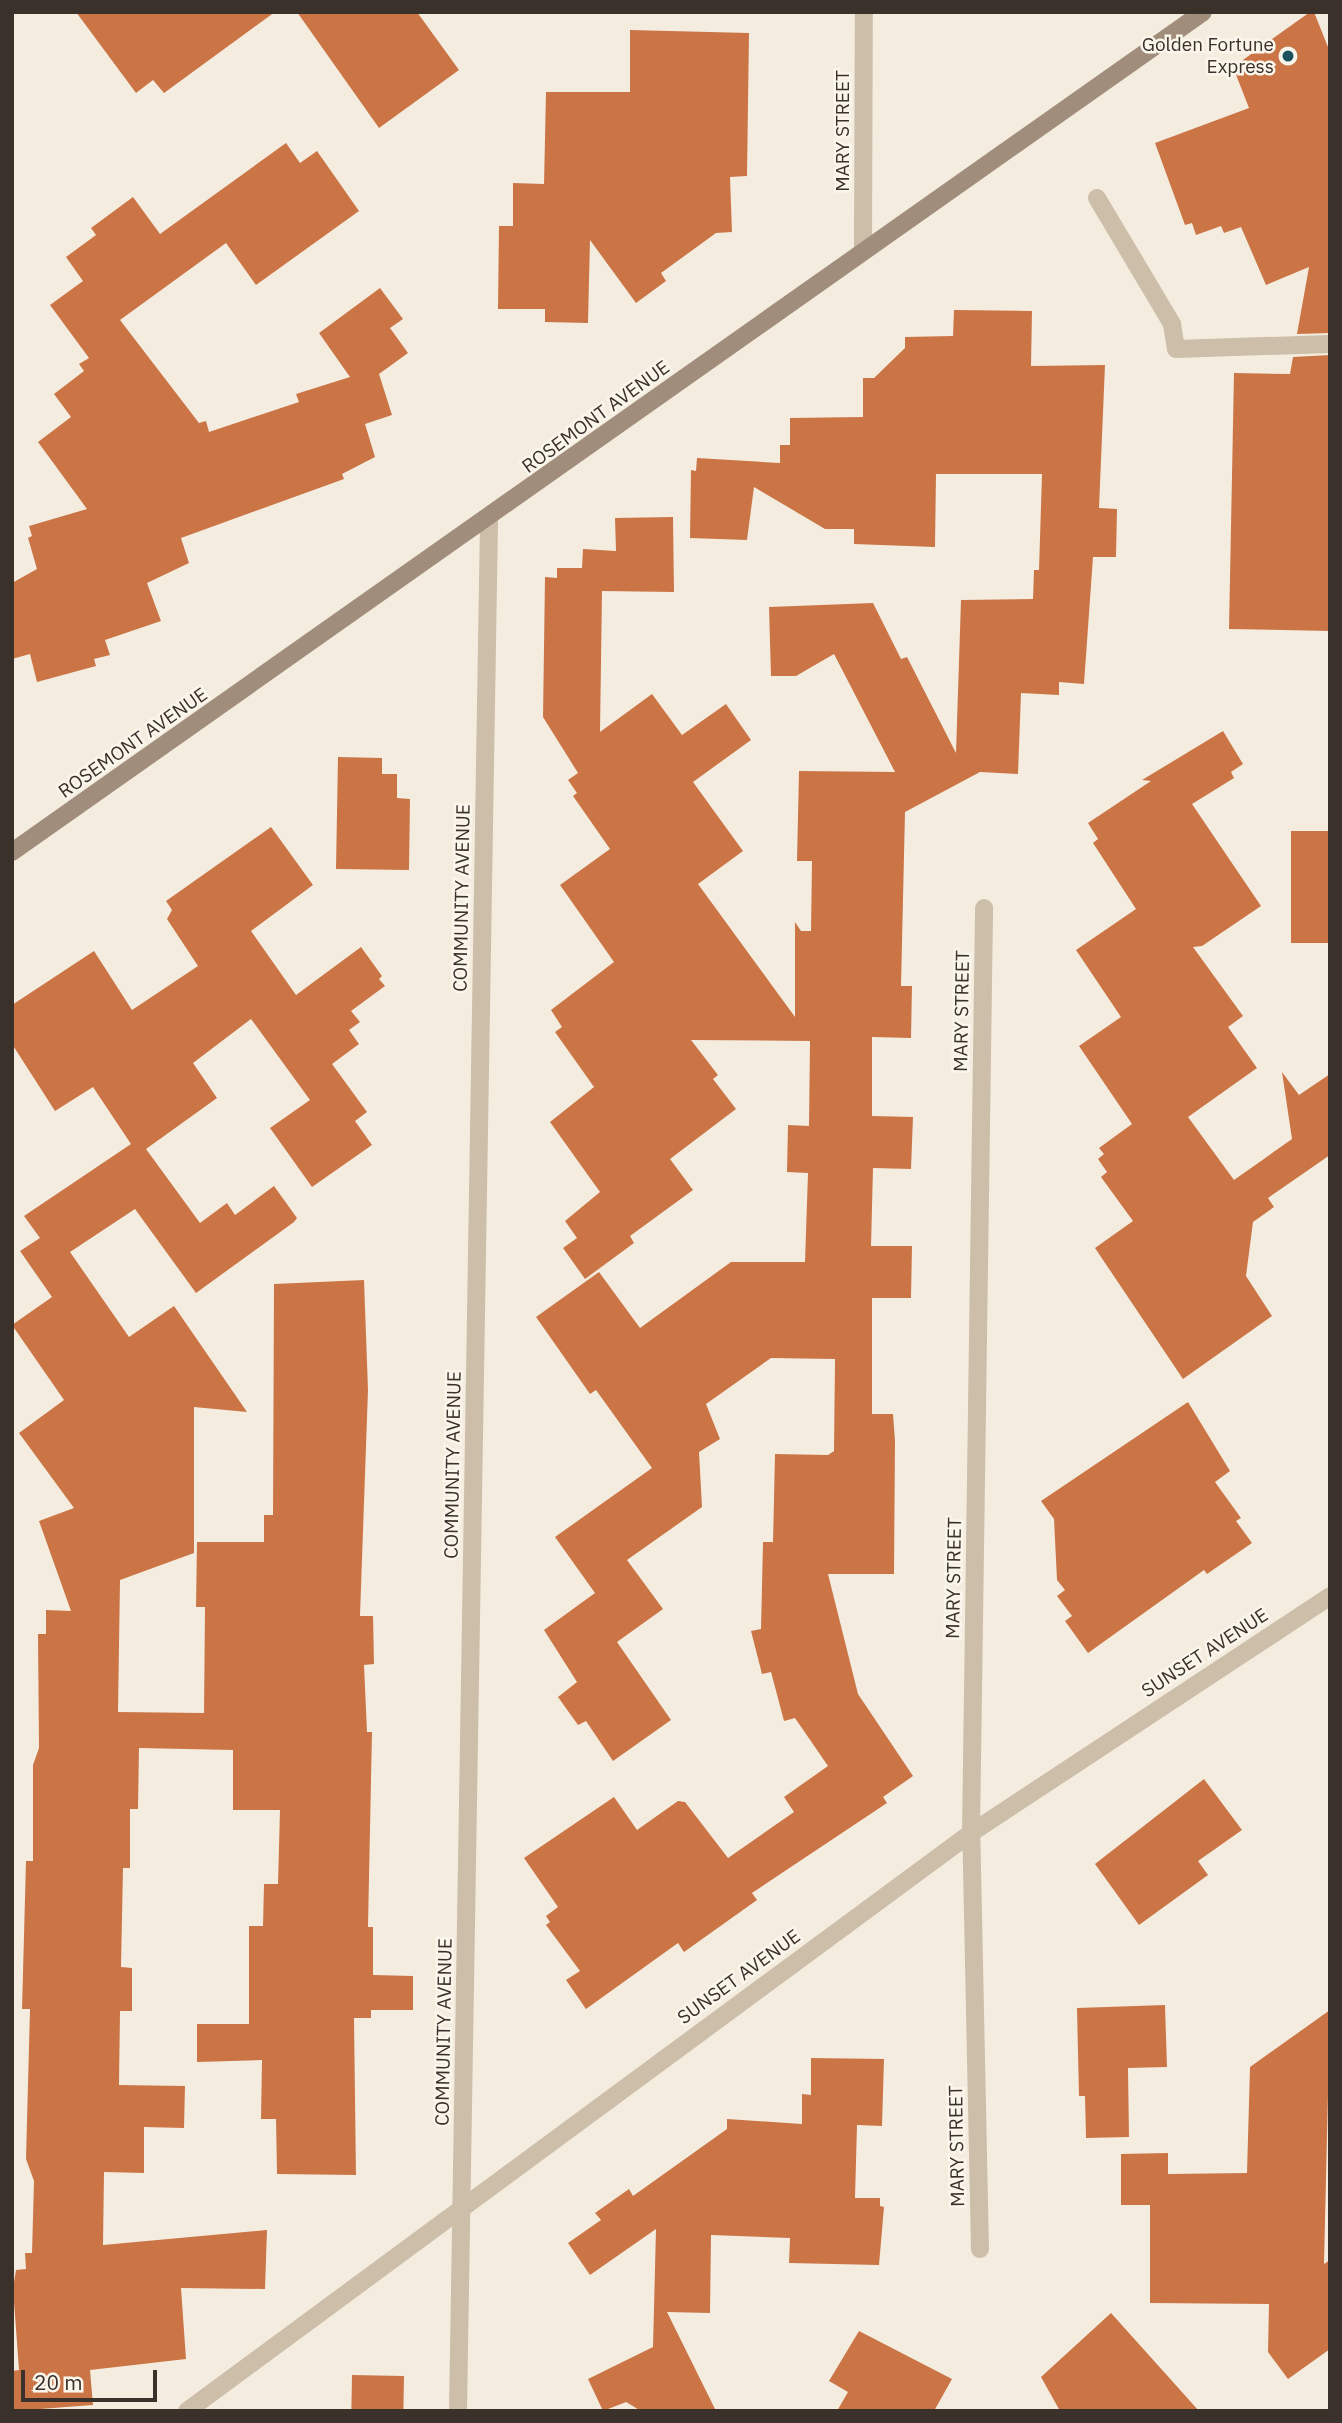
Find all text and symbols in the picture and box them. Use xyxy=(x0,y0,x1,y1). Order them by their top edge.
place label: Golden Fortune Express xyxy=(1142,34,1274,78)
marker: Golden Fortune Express xyxy=(1280,48,1296,64)
street label: MARY STREET xyxy=(832,70,854,192)
street label: ROSEMONT AVENUE xyxy=(518,356,674,478)
street label: ROSEMONT AVENUE xyxy=(54,683,212,803)
street label: COMMUNITY AVENUE xyxy=(449,804,475,992)
street label: MARY STREET xyxy=(950,950,974,1072)
street label: COMMUNITY AVENUE xyxy=(440,1371,466,1559)
street label: MARY STREET xyxy=(942,1517,966,1639)
street label: SUNSET AVENUE xyxy=(1137,1604,1273,1702)
street label: SUNSET AVENUE xyxy=(673,1925,805,2029)
street label: COMMUNITY AVENUE xyxy=(431,1938,457,2126)
street label: MARY STREET xyxy=(945,2085,969,2207)
scale bar xyxy=(24,2356,161,2400)
text: 20 m xyxy=(34,2368,83,2396)

